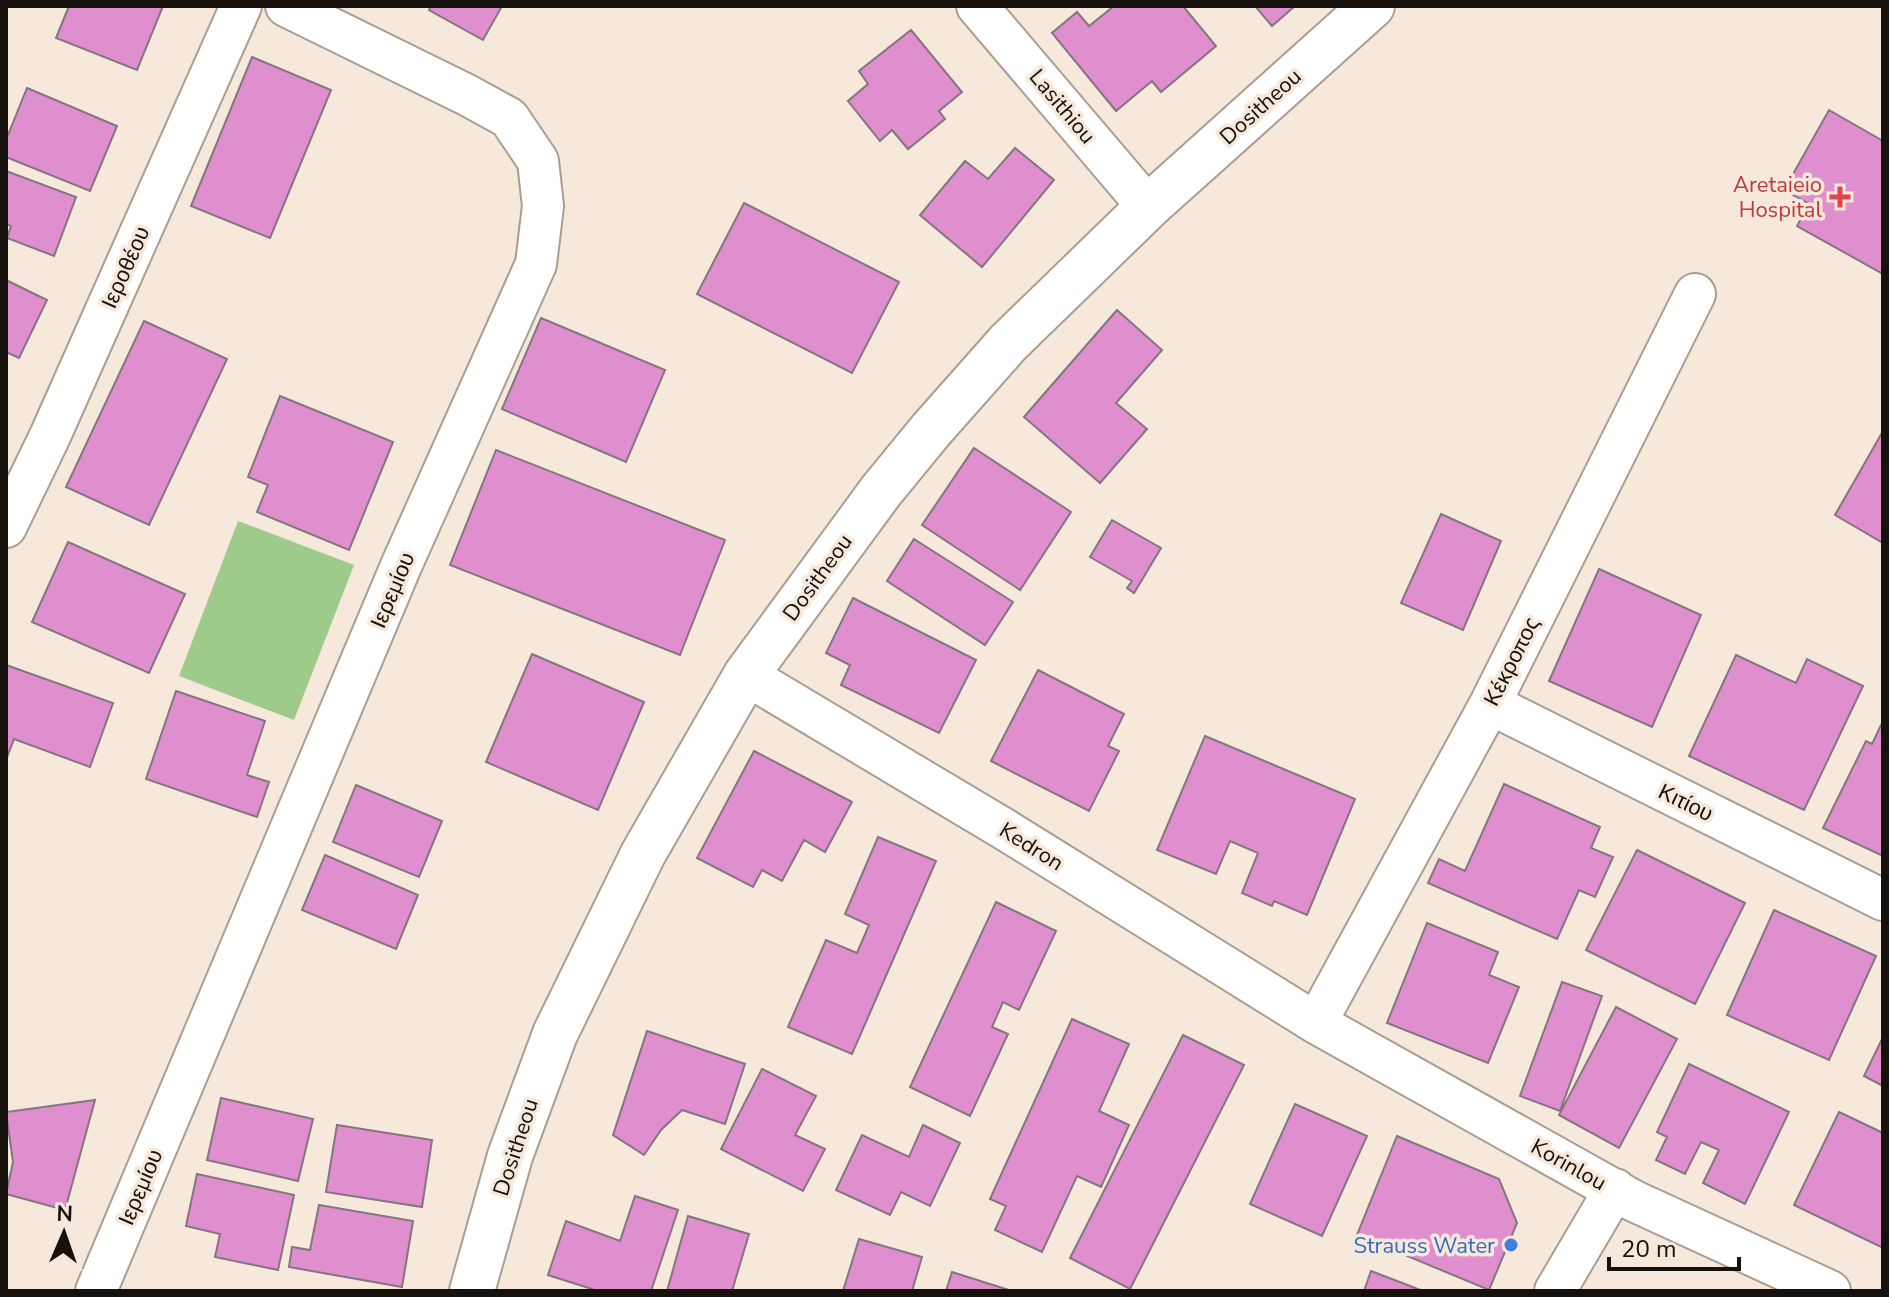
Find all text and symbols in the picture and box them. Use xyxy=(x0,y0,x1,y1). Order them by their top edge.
street label: Dositheou xyxy=(1213,62,1308,152)
street label: Lasithiou xyxy=(1022,63,1102,150)
place label: Aretaieio Hospital xyxy=(1733,170,1822,225)
marker: Aretaieio Hospital xyxy=(1829,186,1851,208)
street label: Ιεροθέου xyxy=(95,222,157,313)
street label: Dositheou xyxy=(776,528,860,627)
street label: Ιερεμίου xyxy=(364,548,422,633)
street label: Κέκροπος xyxy=(1477,612,1547,711)
street label: Κιτίου xyxy=(1653,777,1718,829)
street label: Kedron xyxy=(994,815,1069,878)
street label: Dositheou xyxy=(486,1095,546,1200)
street label: Korinlou xyxy=(1525,1132,1612,1198)
street label: Ιερεμίου xyxy=(112,1145,170,1230)
north arrow xyxy=(24,1193,104,1273)
text: N xyxy=(56,1199,73,1229)
scale bar xyxy=(1609,1221,1739,1271)
place label: Strauss Water xyxy=(1353,1231,1495,1261)
text: 20 m xyxy=(1621,1233,1677,1265)
marker: Strauss Water xyxy=(1502,1236,1520,1254)

